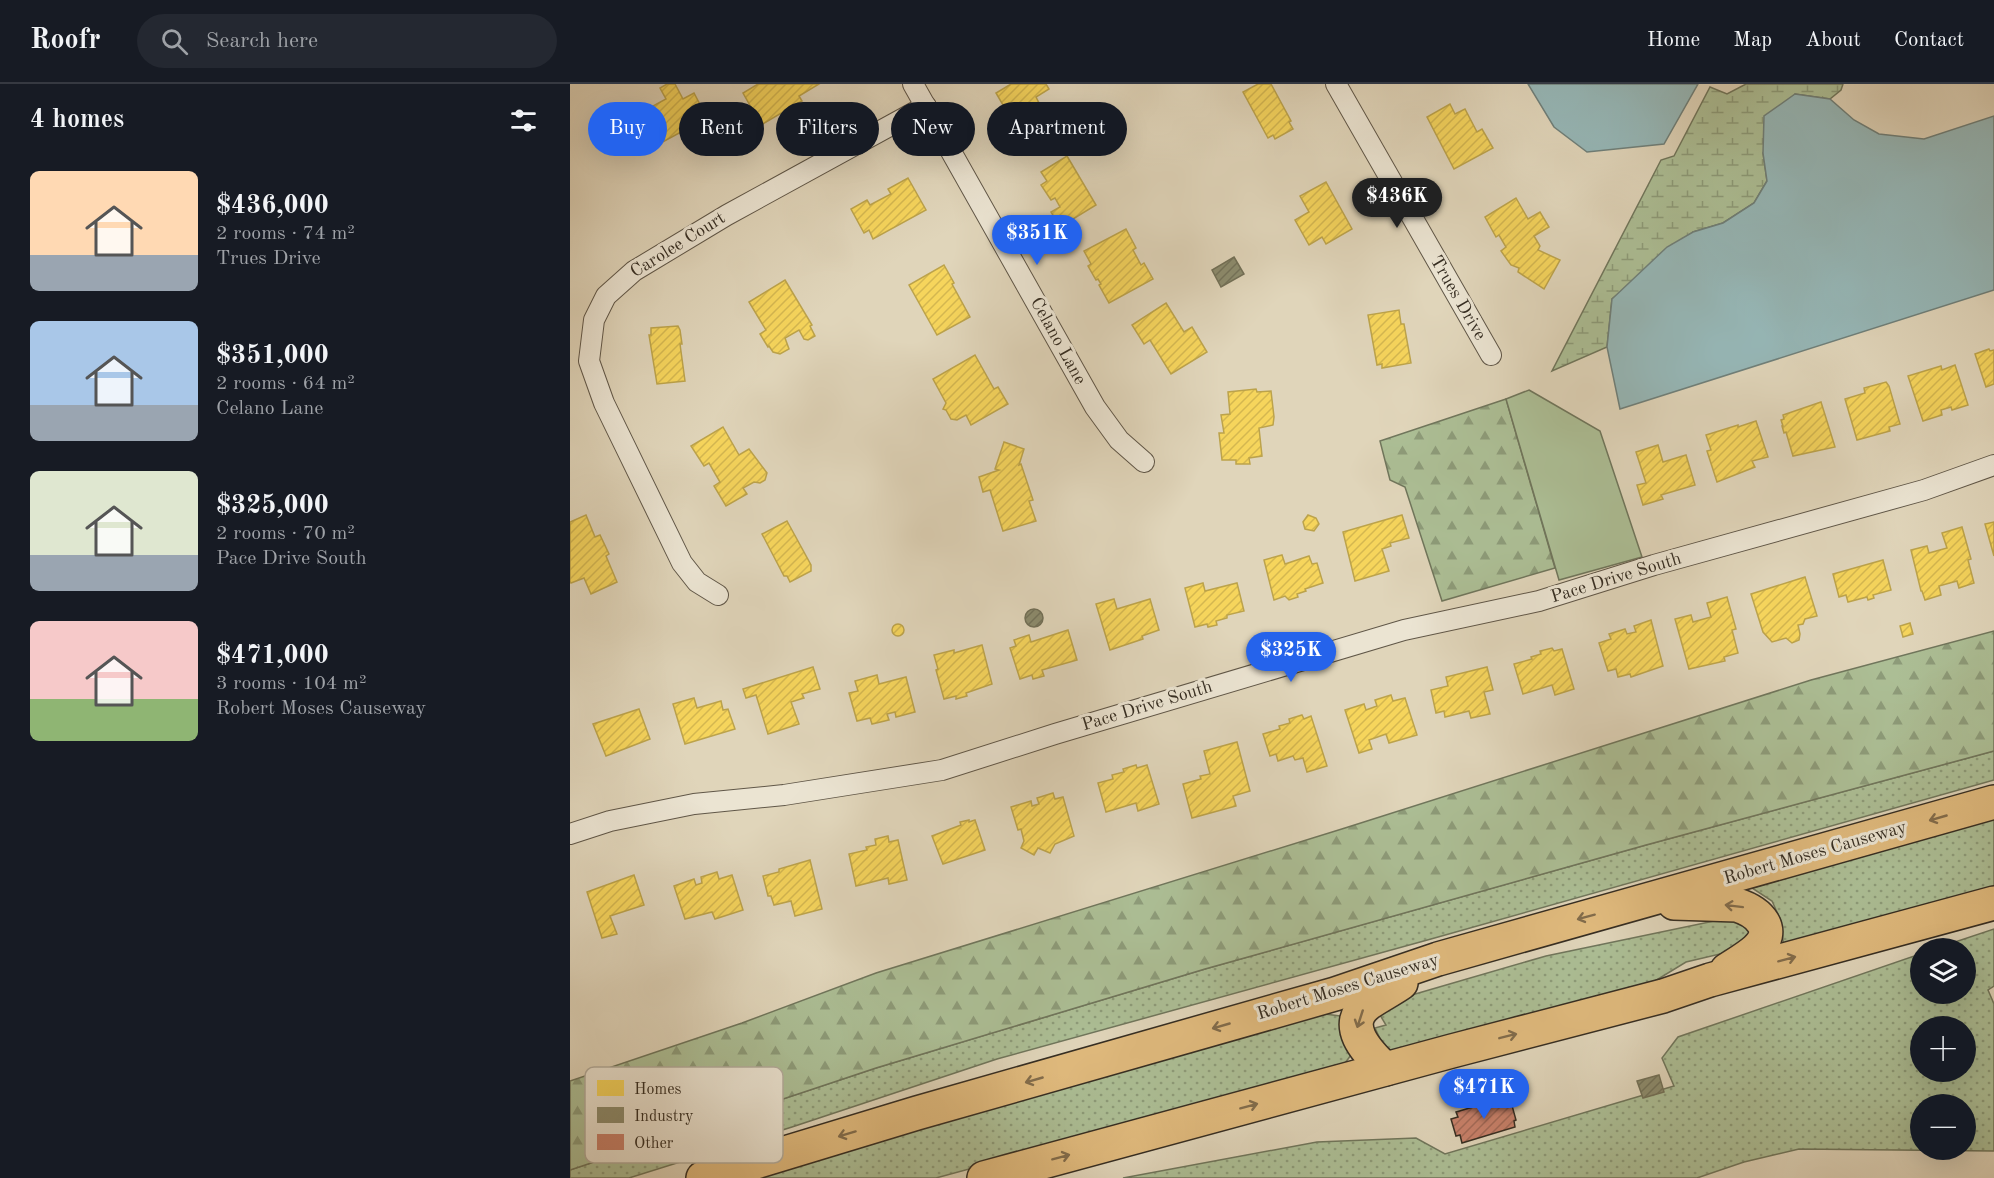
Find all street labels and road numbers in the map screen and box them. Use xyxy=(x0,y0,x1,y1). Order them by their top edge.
street label: Carolee Court xyxy=(627,209,729,281)
street label: Trues Drive xyxy=(1427,253,1489,343)
street label: Celano Lane xyxy=(1027,294,1089,388)
street label: Pace Drive South xyxy=(1549,550,1684,606)
street label: Pace Drive South xyxy=(1080,678,1215,734)
street label: Robert Moses Causeway xyxy=(1722,818,1909,888)
street label: Robert Moses Causeway xyxy=(1255,951,1442,1023)

